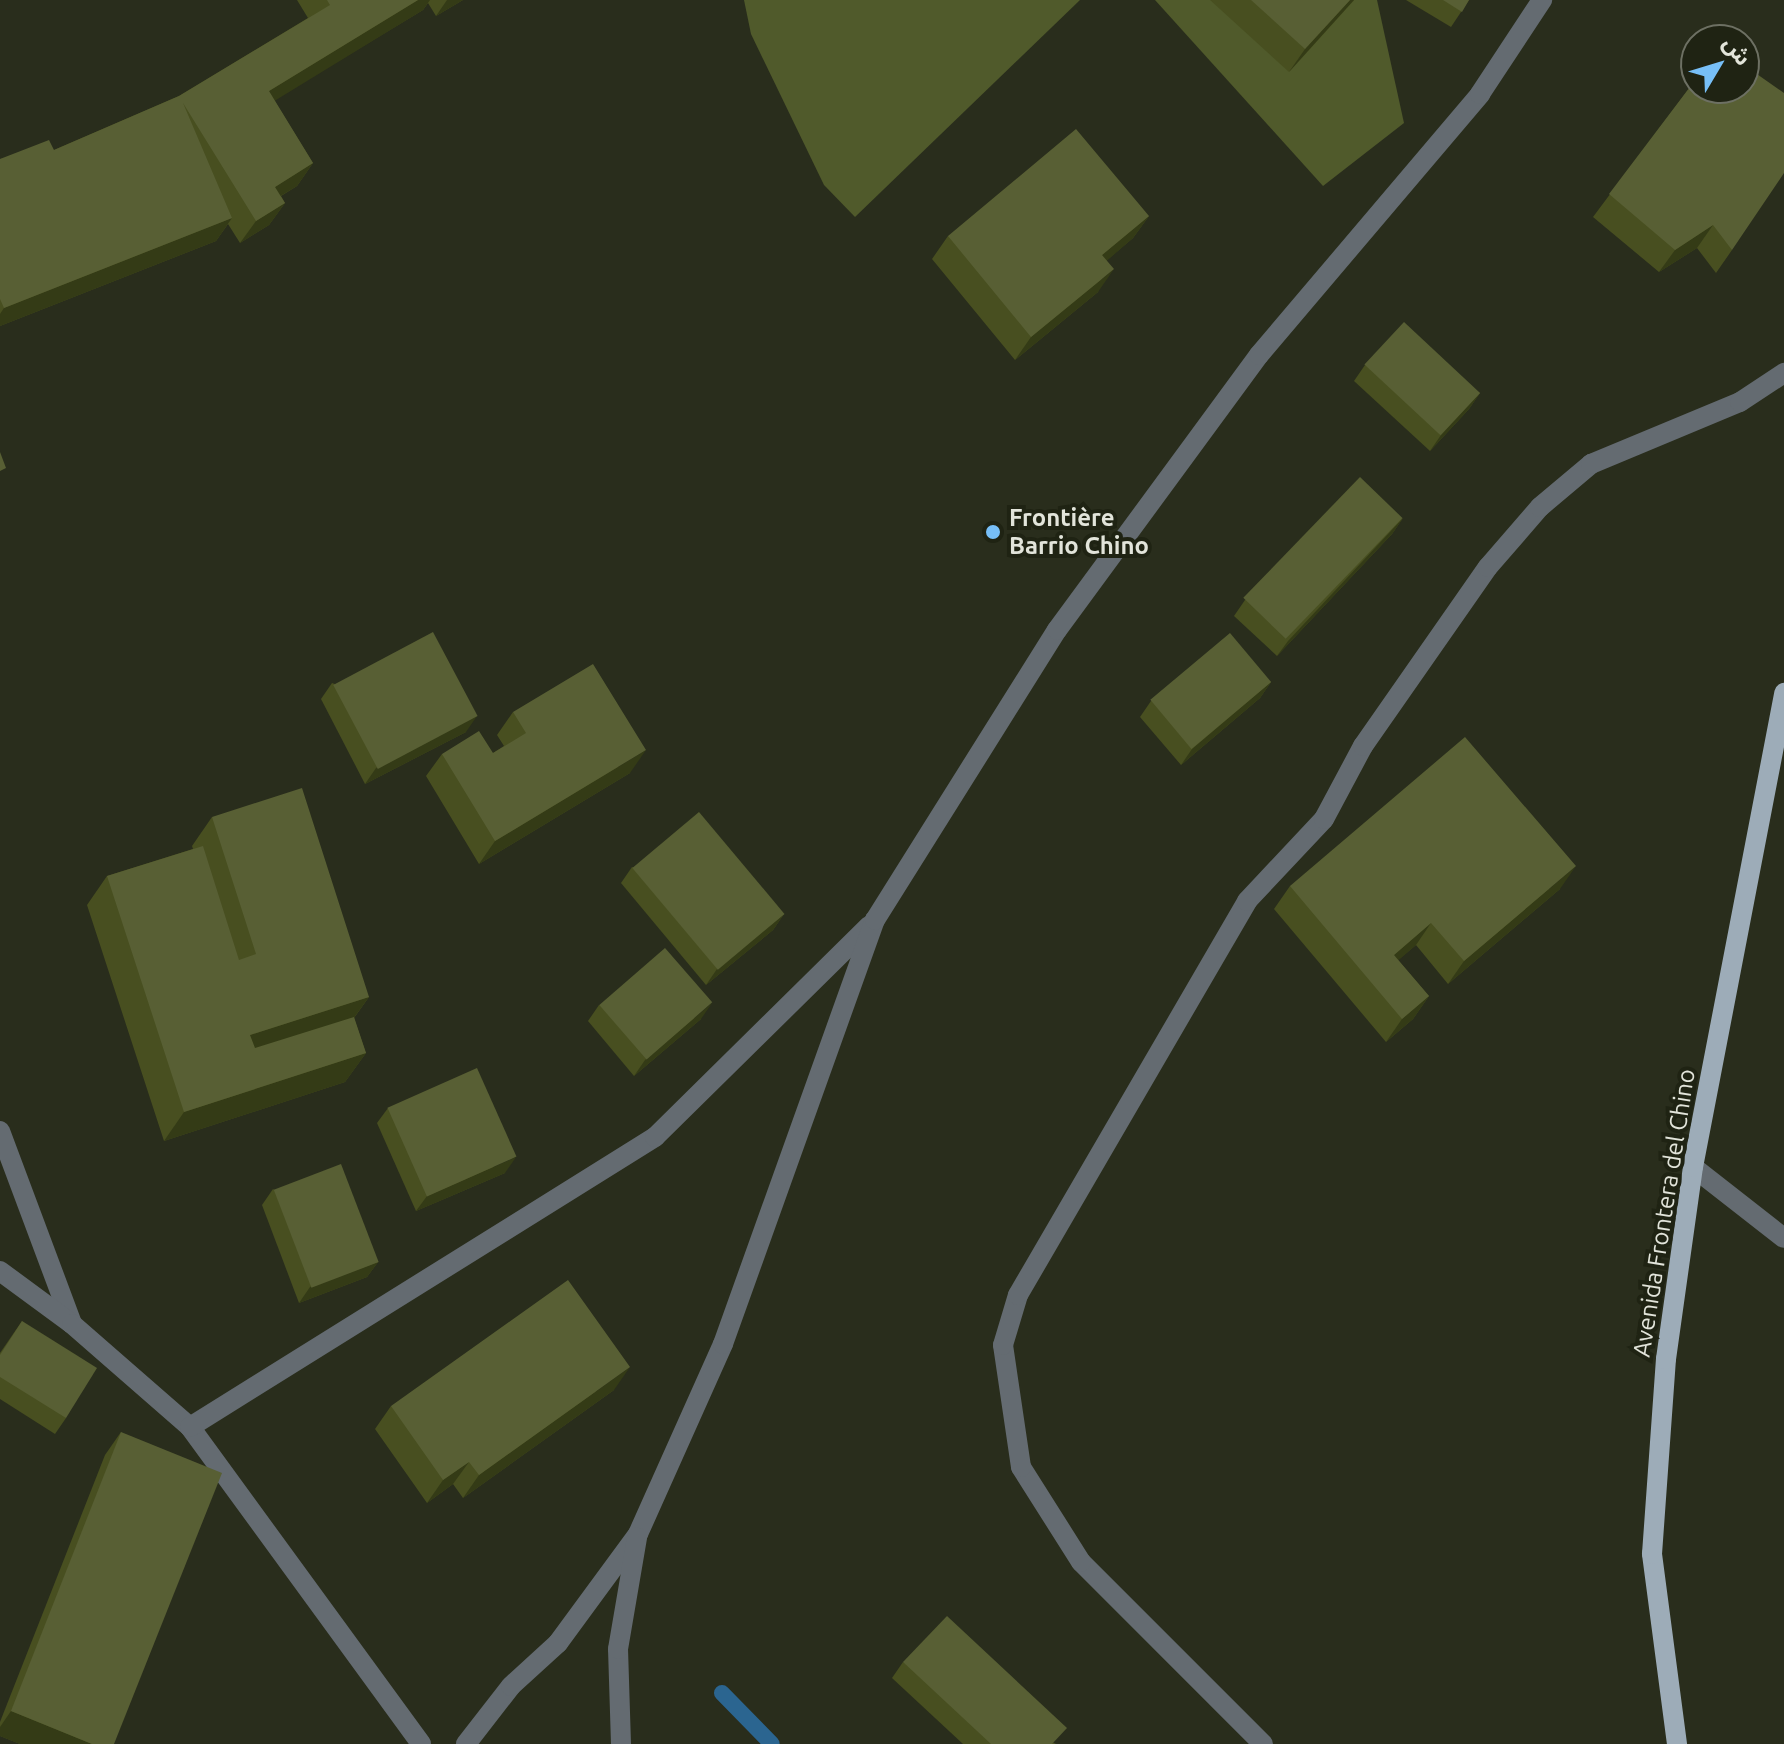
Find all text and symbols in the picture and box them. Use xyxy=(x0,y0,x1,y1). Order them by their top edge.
north arrow xyxy=(1680,24,1760,104)
text: ش xyxy=(1719,31,1757,70)
place label: Frontière Barrio Chino xyxy=(1009,504,1149,560)
marker: Frontière Barrio Chino xyxy=(984,523,1002,541)
street label: Avenida Frontera del Chino xyxy=(1627,1067,1701,1359)

